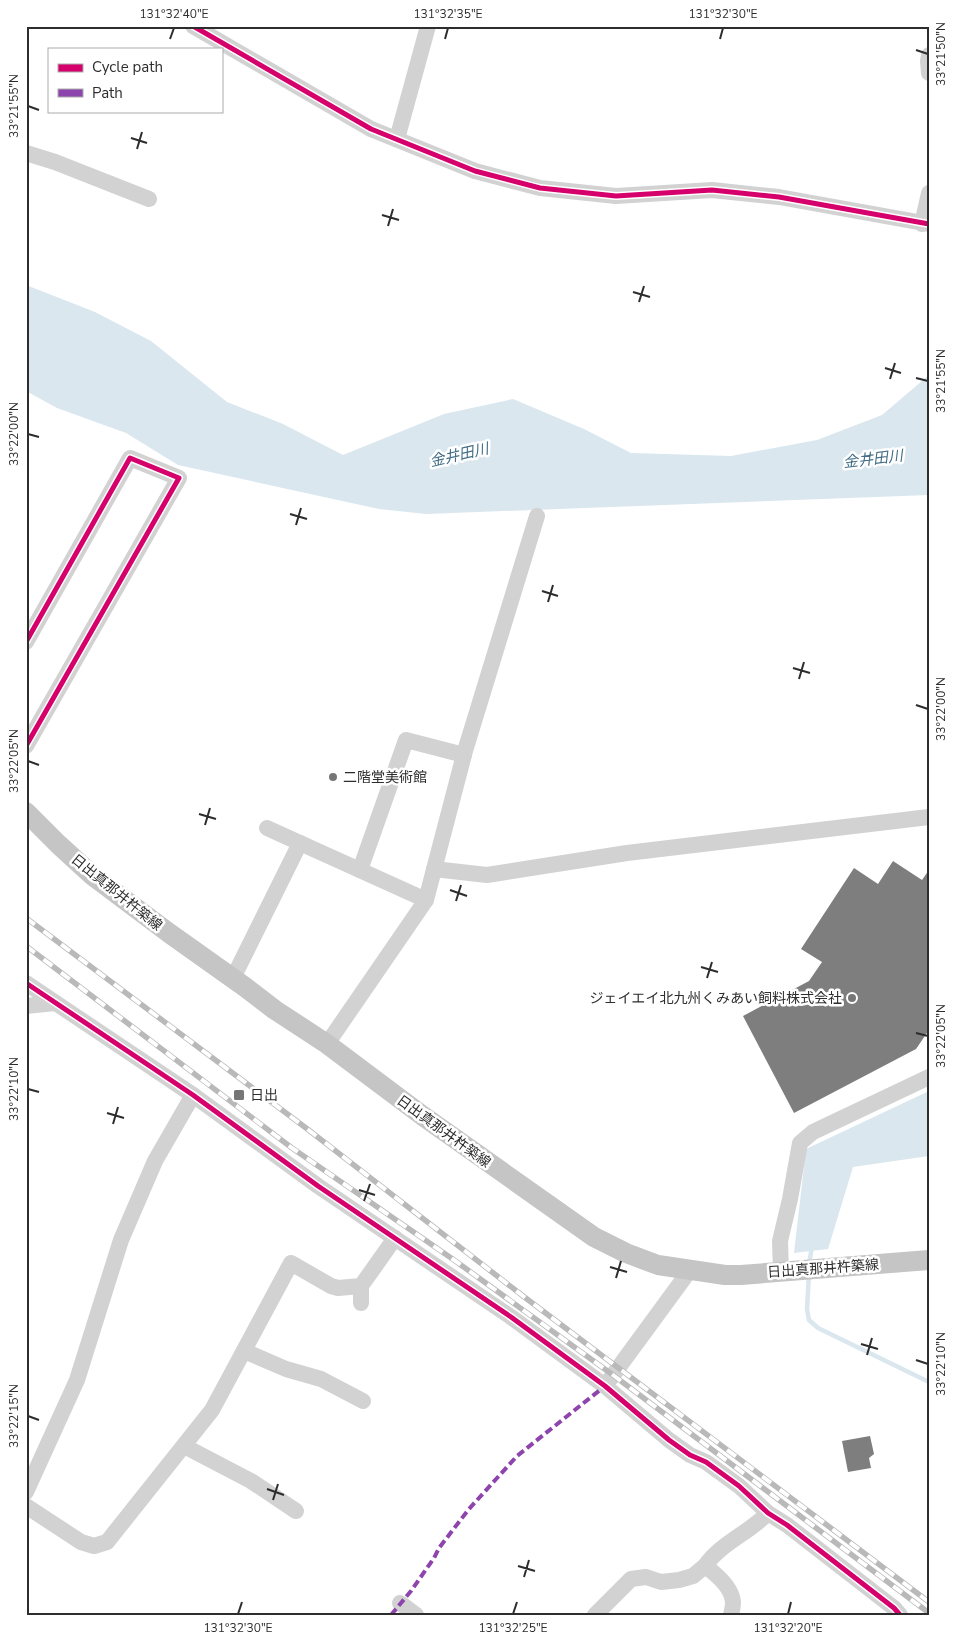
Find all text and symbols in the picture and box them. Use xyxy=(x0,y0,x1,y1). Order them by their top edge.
text: 131°32'40"E xyxy=(139,6,209,22)
text: 131°32'35"E xyxy=(413,6,483,22)
text: 131°32'30"E xyxy=(688,6,758,22)
text: 33°21'50"N xyxy=(933,22,949,86)
legend xyxy=(48,48,222,112)
text: Cycle path xyxy=(92,57,163,77)
text: 33°21'55"N xyxy=(6,74,22,138)
text: Path xyxy=(92,83,123,103)
text: 33°21'55"N xyxy=(933,349,949,413)
text: 33°22'00"N xyxy=(6,402,22,466)
water label: 金井田川 xyxy=(428,438,492,471)
water label: 金井田川 xyxy=(842,445,906,473)
text: 33°22'00"N xyxy=(933,677,949,741)
text: 33°22'05"N xyxy=(6,729,22,793)
place label: 二階堂美術館 xyxy=(343,768,427,787)
marker: 二階堂美術館 xyxy=(327,771,339,783)
street label: 日出真那井杵築線 xyxy=(67,850,166,935)
place label: ジェイエイ北九州くみあい飼料株式会社 xyxy=(590,989,842,1008)
marker: ジェイエイ北九州くみあい飼料株式会社 xyxy=(846,992,858,1004)
text: 33°22'05"N xyxy=(933,1004,949,1068)
text: 33°22'10"N xyxy=(6,1057,22,1121)
place label: 日出 xyxy=(250,1086,278,1105)
marker: 日出 xyxy=(232,1088,246,1102)
street label: 日出真那井杵築線 xyxy=(393,1091,495,1172)
street label: 日出真那井杵築線 xyxy=(767,1255,880,1282)
text: 33°22'10"N xyxy=(933,1332,949,1396)
text: 33°22'15"N xyxy=(6,1384,22,1448)
text: 131°32'30"E xyxy=(203,1620,273,1636)
text: 131°32'25"E xyxy=(478,1620,548,1636)
text: 131°32'20"E xyxy=(753,1620,823,1636)

